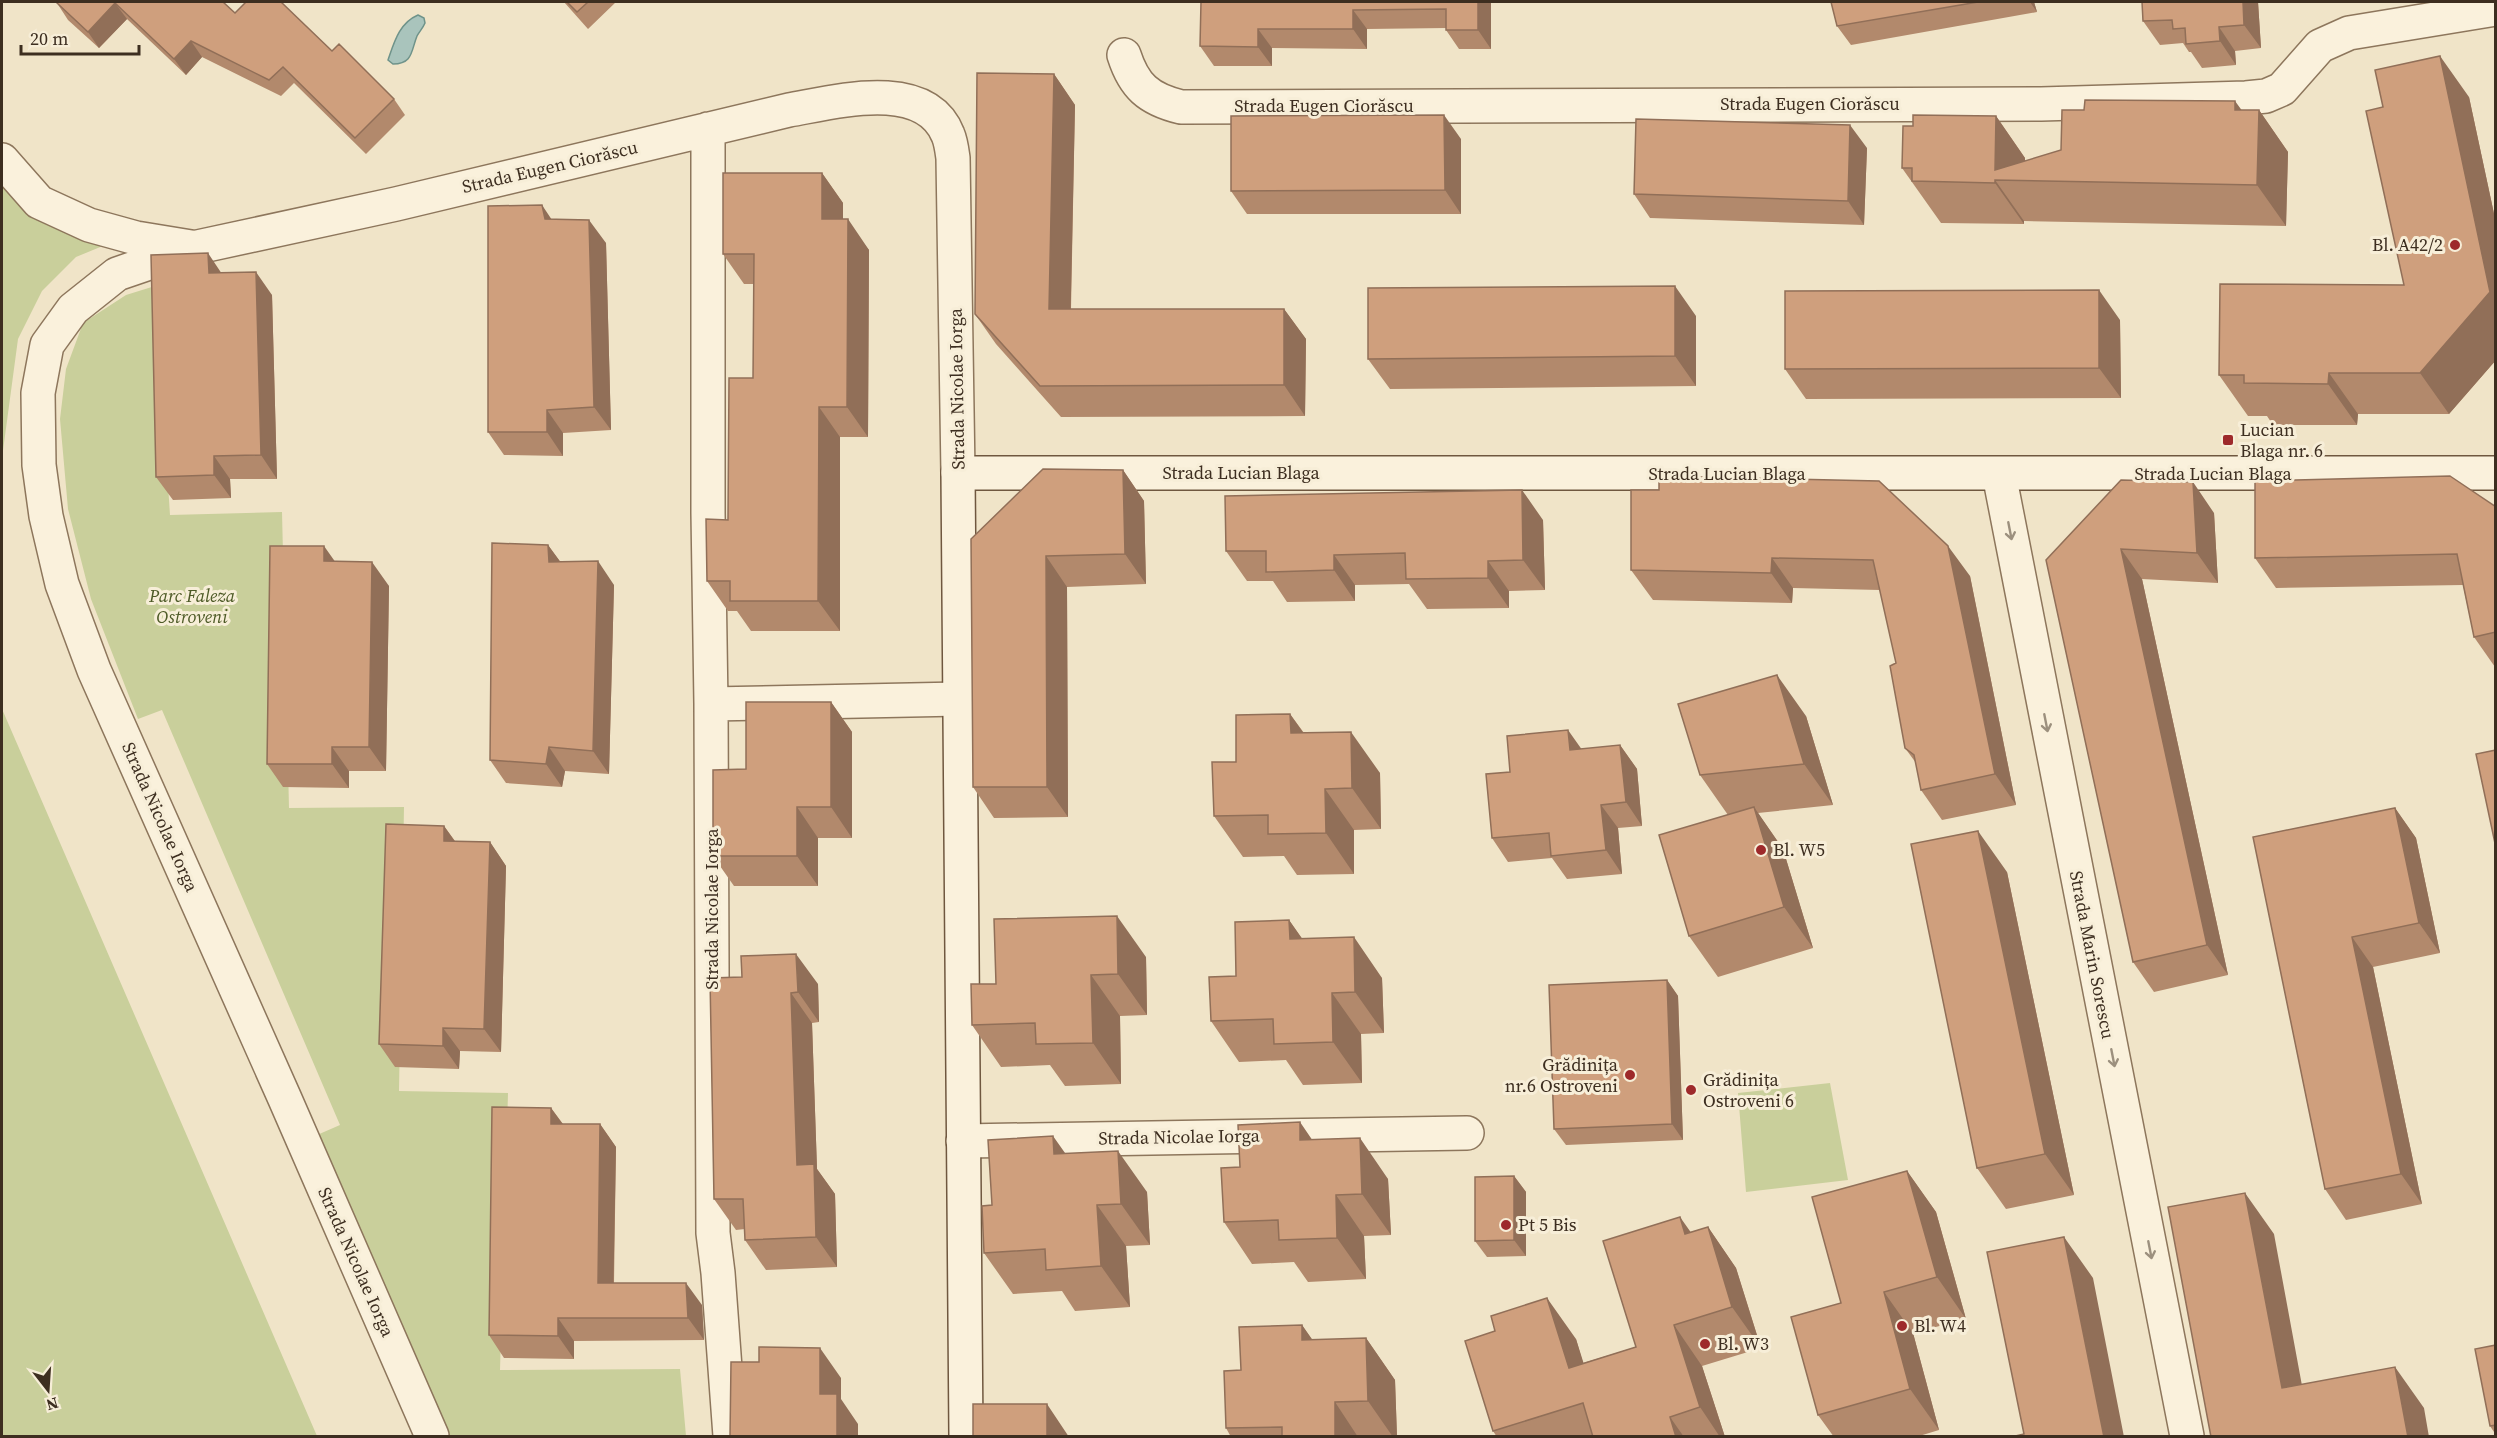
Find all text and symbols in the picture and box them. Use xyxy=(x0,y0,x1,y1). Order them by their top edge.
scale bar xyxy=(21,18,140,56)
text: 20 m xyxy=(30,26,68,51)
street label: Strada Eugen Ciorăscu xyxy=(1720,91,1900,116)
street label: Strada Eugen Ciorăscu xyxy=(1234,93,1414,118)
street label: Strada Eugen Ciorăscu xyxy=(460,134,640,199)
place label: Bl. A42/2 xyxy=(2372,232,2443,257)
marker: Bl. A42/2 xyxy=(2448,238,2462,252)
street label: Strada Nicolae Iorga xyxy=(943,307,970,470)
place label: Lucian Blaga nr. 6 xyxy=(2240,417,2323,463)
marker: Lucian Blaga nr. 6 xyxy=(2221,433,2235,447)
street label: Strada Lucian Blaga xyxy=(1162,460,1320,485)
street label: Strada Lucian Blaga xyxy=(1648,461,1806,486)
street label: Strada Lucian Blaga xyxy=(2134,461,2292,486)
one-way arrow xyxy=(2004,521,2015,541)
park label: Parc Faleza Ostroveni xyxy=(148,583,236,629)
one-way arrow xyxy=(2041,713,2052,732)
street label: Strada Nicolae Iorga xyxy=(116,738,205,896)
street label: Strada Nicolae Iorga xyxy=(699,827,724,990)
place label: Bl. W5 xyxy=(1773,837,1825,862)
marker: Bl. W5 xyxy=(1754,843,1768,857)
street label: Strada Marin Sorescu xyxy=(2064,869,2121,1041)
one-way arrow xyxy=(2107,1049,2119,1068)
place label: Grădinița nr.6 Ostroveni xyxy=(1505,1052,1619,1098)
place label: Grădinița Ostroveni 6 xyxy=(1703,1067,1794,1113)
marker: Grădinița nr.6 Ostroveni xyxy=(1623,1068,1637,1082)
marker: Grădinița Ostroveni 6 xyxy=(1684,1083,1698,1097)
street label: Strada Nicolae Iorga xyxy=(1098,1123,1261,1150)
street label: Strada Nicolae Iorga xyxy=(312,1183,401,1341)
place label: Pt 5 Bis xyxy=(1518,1212,1577,1237)
marker: Pt 5 Bis xyxy=(1499,1218,1513,1232)
one-way arrow xyxy=(2145,1239,2156,1259)
place label: Bl. W4 xyxy=(1914,1313,1966,1338)
marker: Bl. W4 xyxy=(1895,1319,1909,1333)
place label: Bl. W3 xyxy=(1717,1331,1769,1356)
marker: Bl. W3 xyxy=(1698,1337,1712,1351)
north arrow xyxy=(18,1360,78,1420)
text: N xyxy=(43,1392,61,1417)

